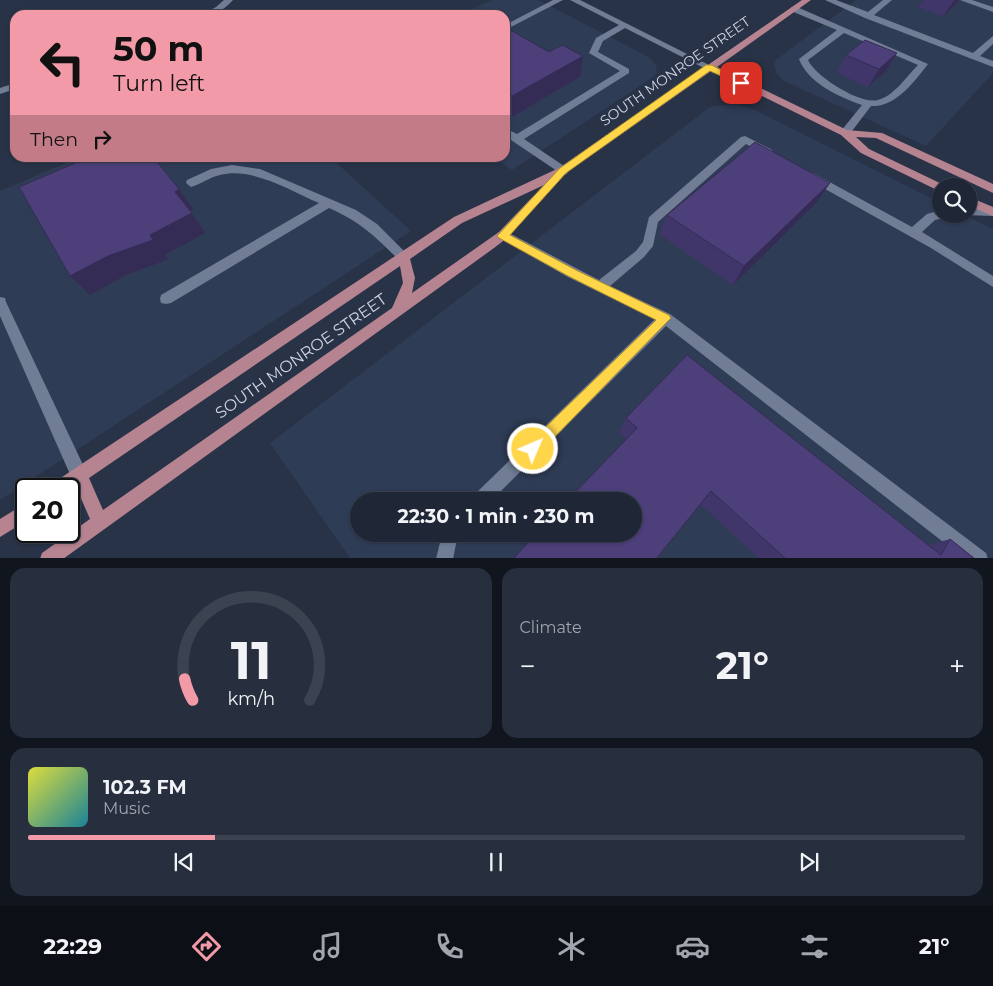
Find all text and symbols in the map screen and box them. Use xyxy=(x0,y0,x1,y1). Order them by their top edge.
street label: SOUTH MONROE STREET xyxy=(596,12,754,130)
text: 50 m xyxy=(113,27,204,70)
icon: left xyxy=(30,30,95,95)
pin xyxy=(720,62,762,104)
icon: arrive xyxy=(727,69,755,97)
text: Turn left xyxy=(113,70,205,97)
icon: right xyxy=(88,125,116,153)
text: Then xyxy=(30,128,78,151)
map controls xyxy=(932,178,977,223)
button: search xyxy=(932,178,977,223)
street label: SOUTH MONROE STREET xyxy=(212,289,391,422)
position arrow xyxy=(506,422,558,474)
speed limit sign: 20 xyxy=(15,478,80,543)
text: 22:30 · 1 min · 230 m xyxy=(398,505,594,528)
text: Climate xyxy=(520,618,582,637)
text: 11 xyxy=(230,629,271,692)
text: 21° xyxy=(716,642,769,689)
text: − xyxy=(520,649,536,683)
text: + xyxy=(949,649,965,683)
text: km/h xyxy=(227,688,275,709)
text: 102.3 FM xyxy=(103,776,187,799)
text: Music xyxy=(103,799,150,818)
icon: previous xyxy=(170,848,198,876)
icon: pause xyxy=(482,848,510,876)
icon: next xyxy=(795,848,823,876)
icon: directions xyxy=(189,929,224,964)
icon: music xyxy=(310,929,345,964)
icon: phone xyxy=(432,929,467,964)
icon: climate xyxy=(554,929,589,964)
icon: car xyxy=(675,929,710,964)
icon: filters xyxy=(797,929,832,964)
text: 22:29 xyxy=(43,933,102,960)
text: 21° xyxy=(919,933,950,960)

